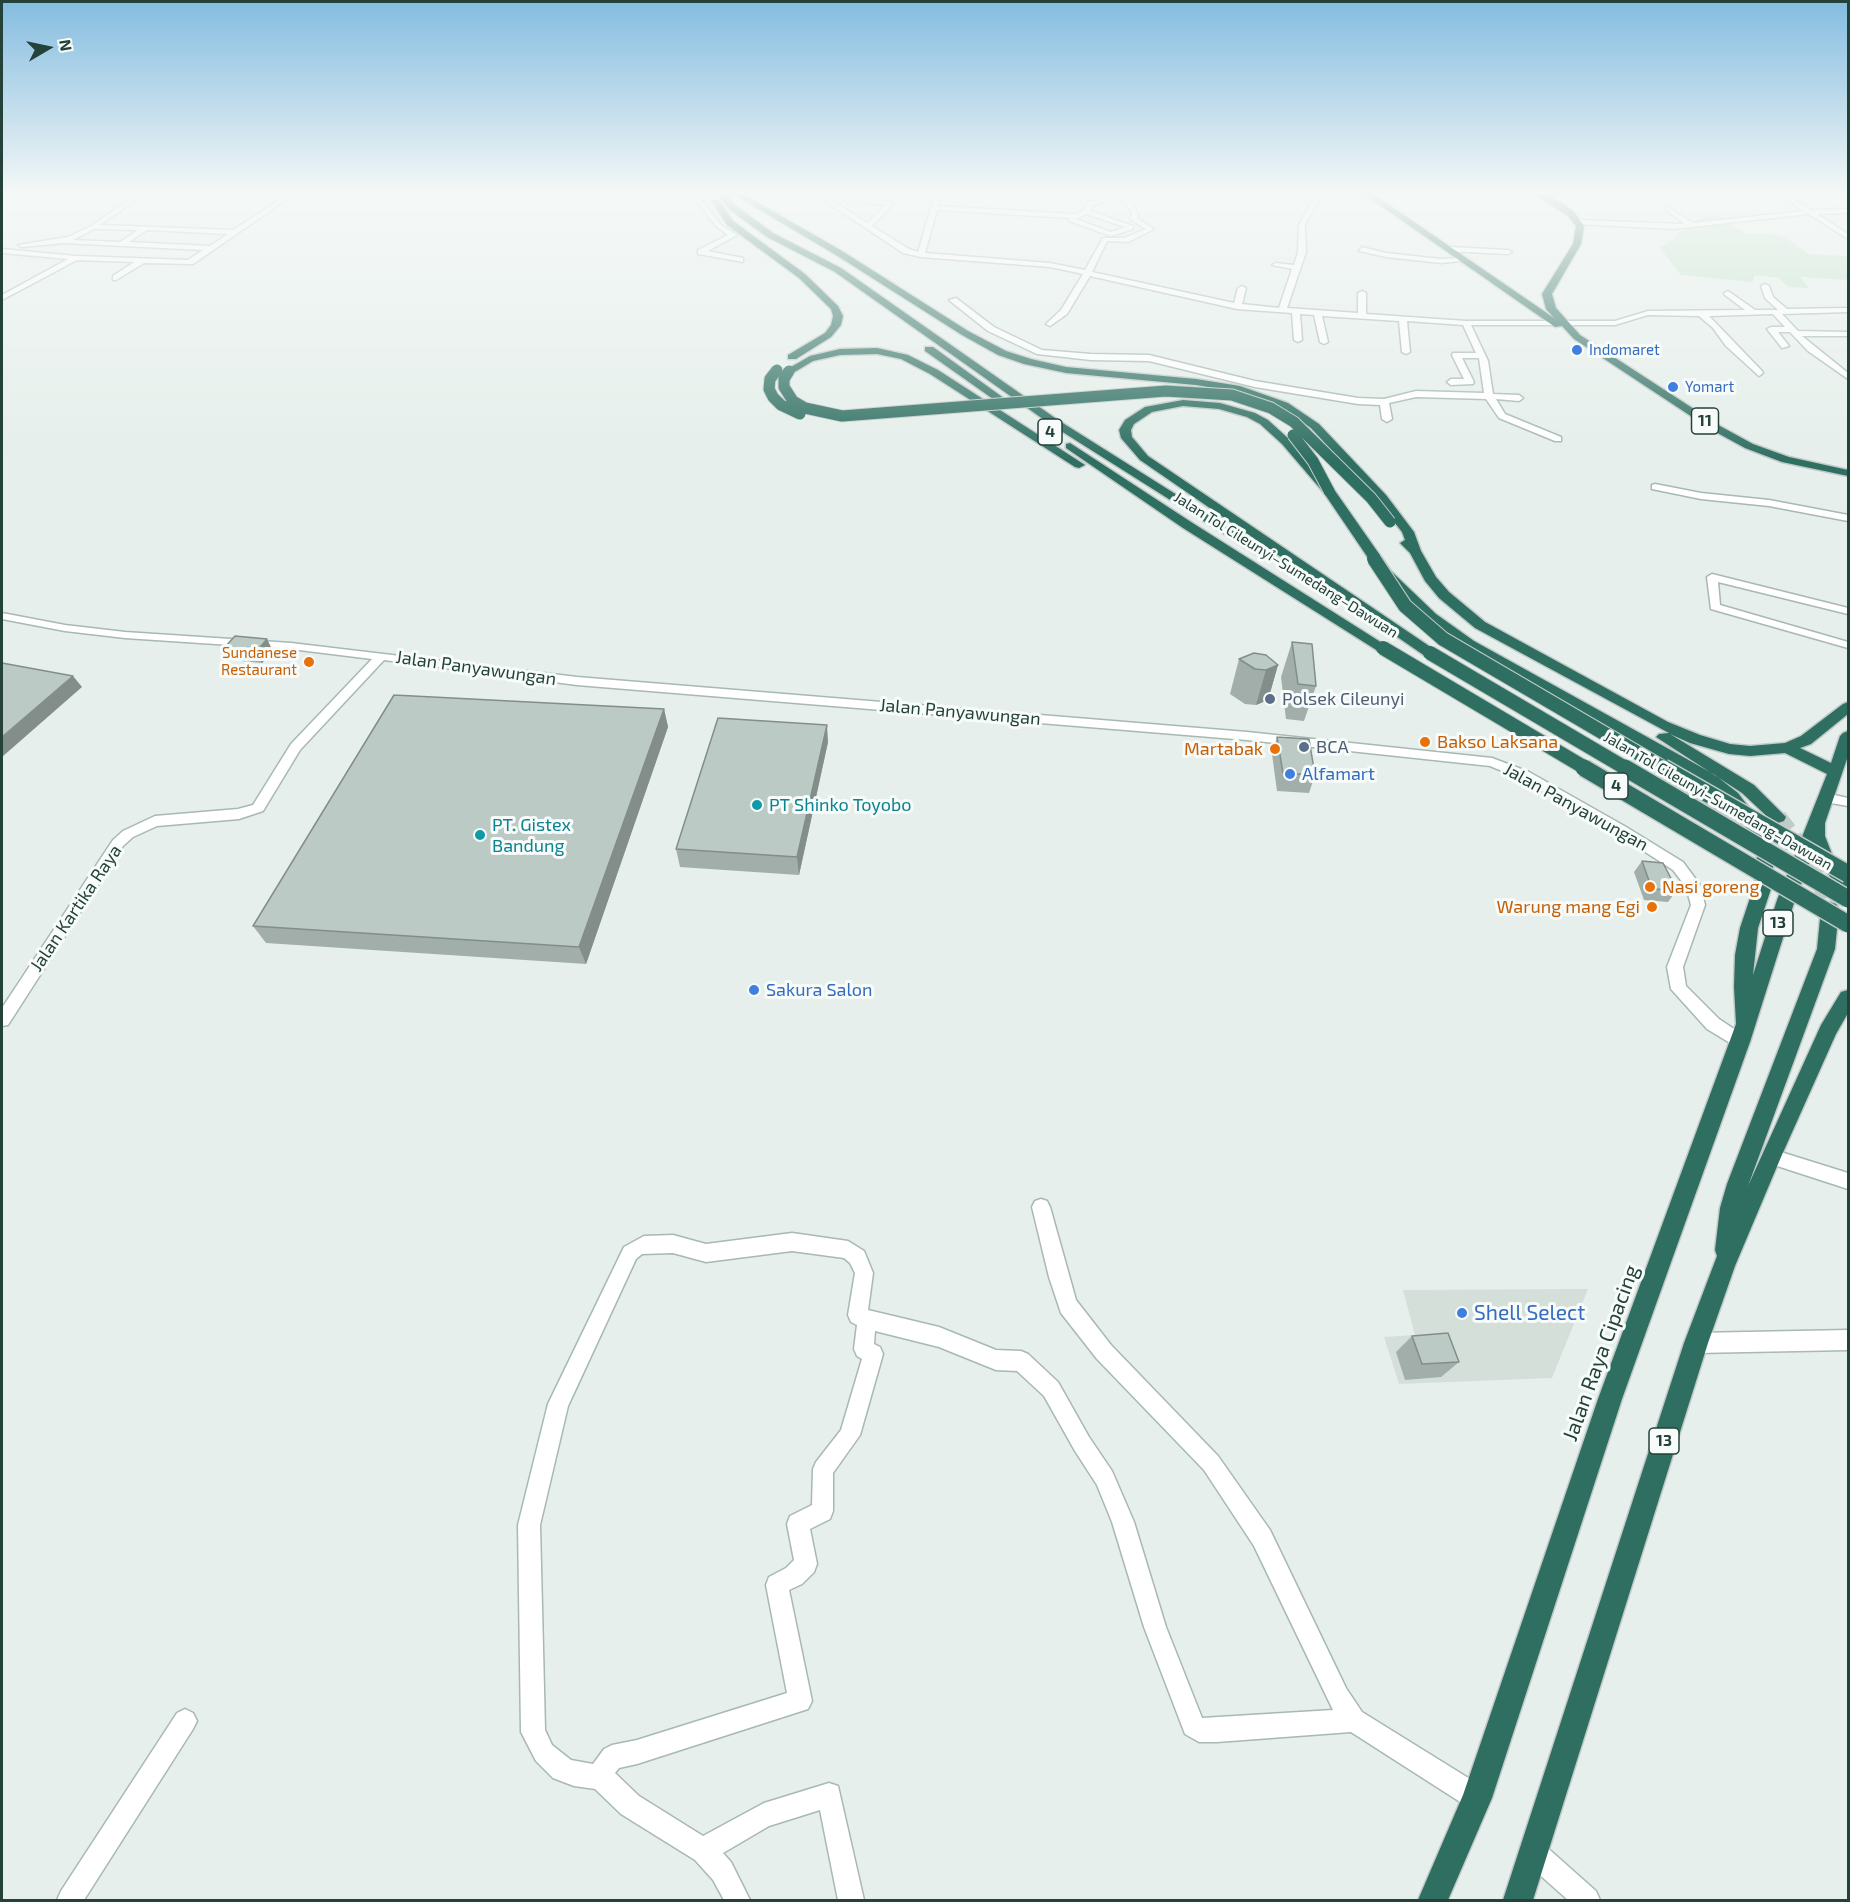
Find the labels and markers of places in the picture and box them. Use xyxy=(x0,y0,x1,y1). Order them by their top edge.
place label: Indomaret xyxy=(1589,341,1660,359)
marker: Indomaret xyxy=(1570,343,1584,357)
place label: Yomart xyxy=(1685,378,1734,396)
marker: Yomart xyxy=(1666,380,1680,394)
place label: Sundanese Restaurant xyxy=(221,644,297,679)
marker: Sundanese Restaurant xyxy=(302,655,316,669)
place label: Polsek Cileunyi xyxy=(1282,688,1405,710)
marker: Polsek Cileunyi xyxy=(1263,692,1277,706)
place label: Bakso Laksana xyxy=(1437,731,1558,753)
marker: Bakso Laksana xyxy=(1418,735,1432,749)
place label: BCA xyxy=(1316,736,1349,758)
place label: Martabak xyxy=(1184,738,1263,760)
marker: BCA xyxy=(1297,740,1311,754)
marker: Martabak xyxy=(1268,742,1282,756)
place label: Alfamart xyxy=(1302,763,1375,785)
marker: Alfamart xyxy=(1283,767,1297,781)
place label: PT Shinko Toyobo xyxy=(769,794,911,816)
marker: PT Shinko Toyobo xyxy=(750,798,764,812)
place label: PT. Gistex Bandung xyxy=(492,814,571,856)
marker: PT. Gistex Bandung xyxy=(473,828,487,842)
place label: Nasi goreng xyxy=(1662,876,1760,898)
marker: Nasi goreng xyxy=(1643,880,1657,894)
place label: Warung mang Egi xyxy=(1497,896,1640,918)
marker: Warung mang Egi xyxy=(1645,900,1659,914)
place label: Sakura Salon xyxy=(766,979,873,1001)
marker: Sakura Salon xyxy=(747,983,761,997)
place label: Shell Select xyxy=(1474,1300,1585,1326)
marker: Shell Select xyxy=(1455,1306,1469,1320)

